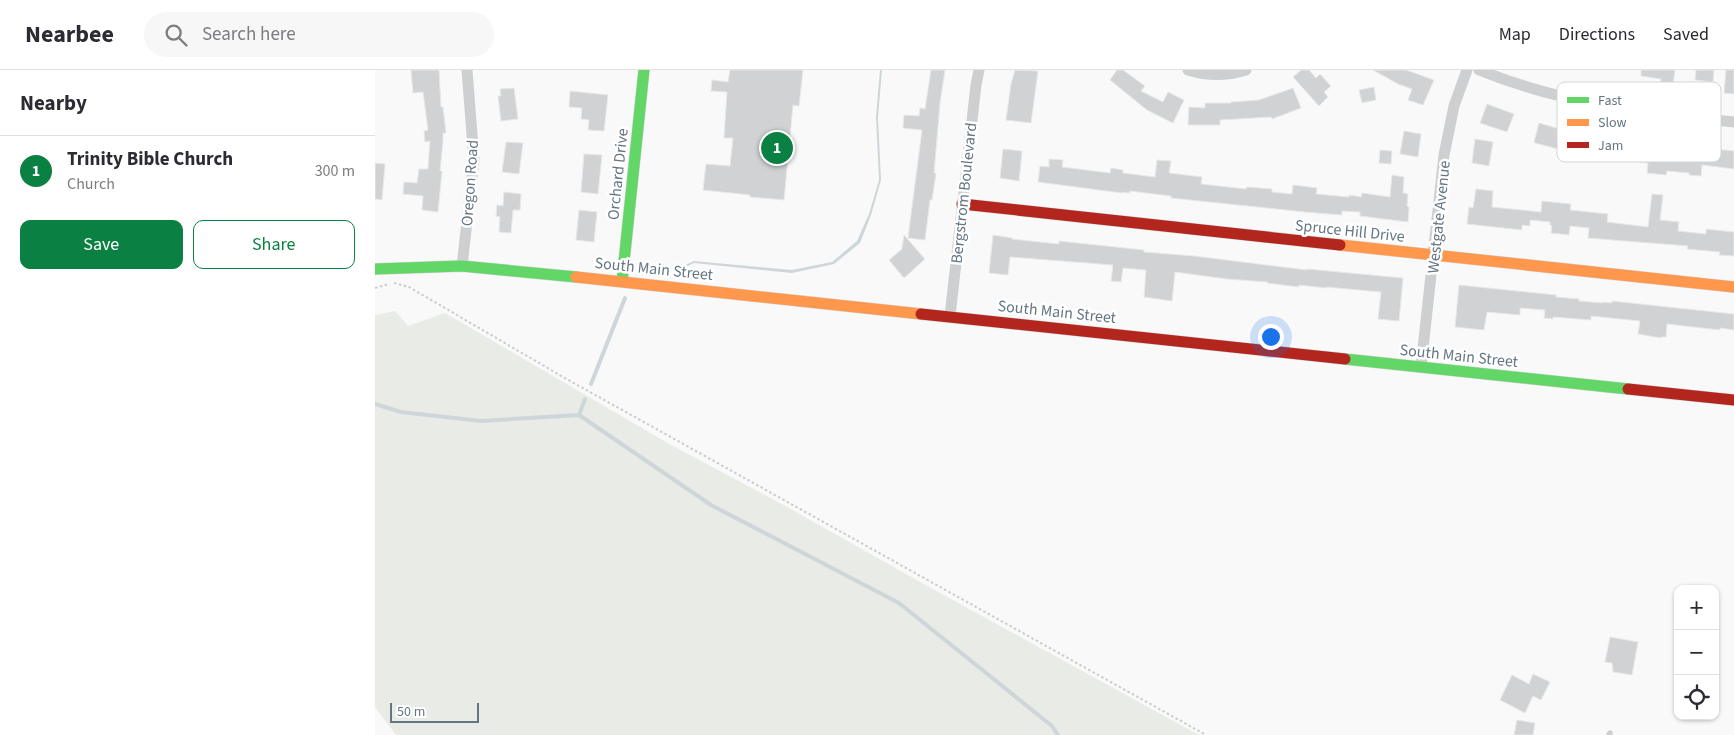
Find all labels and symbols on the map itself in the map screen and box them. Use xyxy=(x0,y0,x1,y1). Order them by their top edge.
legend xyxy=(1557,82,1721,162)
text: Fast xyxy=(1598,91,1622,111)
text: Slow xyxy=(1598,113,1627,133)
street label: Bergstrom Boulevard xyxy=(946,122,982,265)
street label: Orchard Drive xyxy=(602,127,634,221)
pin: 1 xyxy=(761,129,793,167)
text: Jam xyxy=(1598,136,1623,156)
street label: Oregon Road xyxy=(456,139,484,227)
street label: Westgate Avenue xyxy=(1422,159,1456,275)
street label: Spruce Hill Drive xyxy=(1294,214,1406,248)
street label: South Main Street xyxy=(594,252,715,286)
street label: South Main Street xyxy=(997,295,1118,329)
your location xyxy=(1258,324,1284,350)
street label: South Main Street xyxy=(1399,339,1520,373)
scale bar xyxy=(390,700,479,723)

